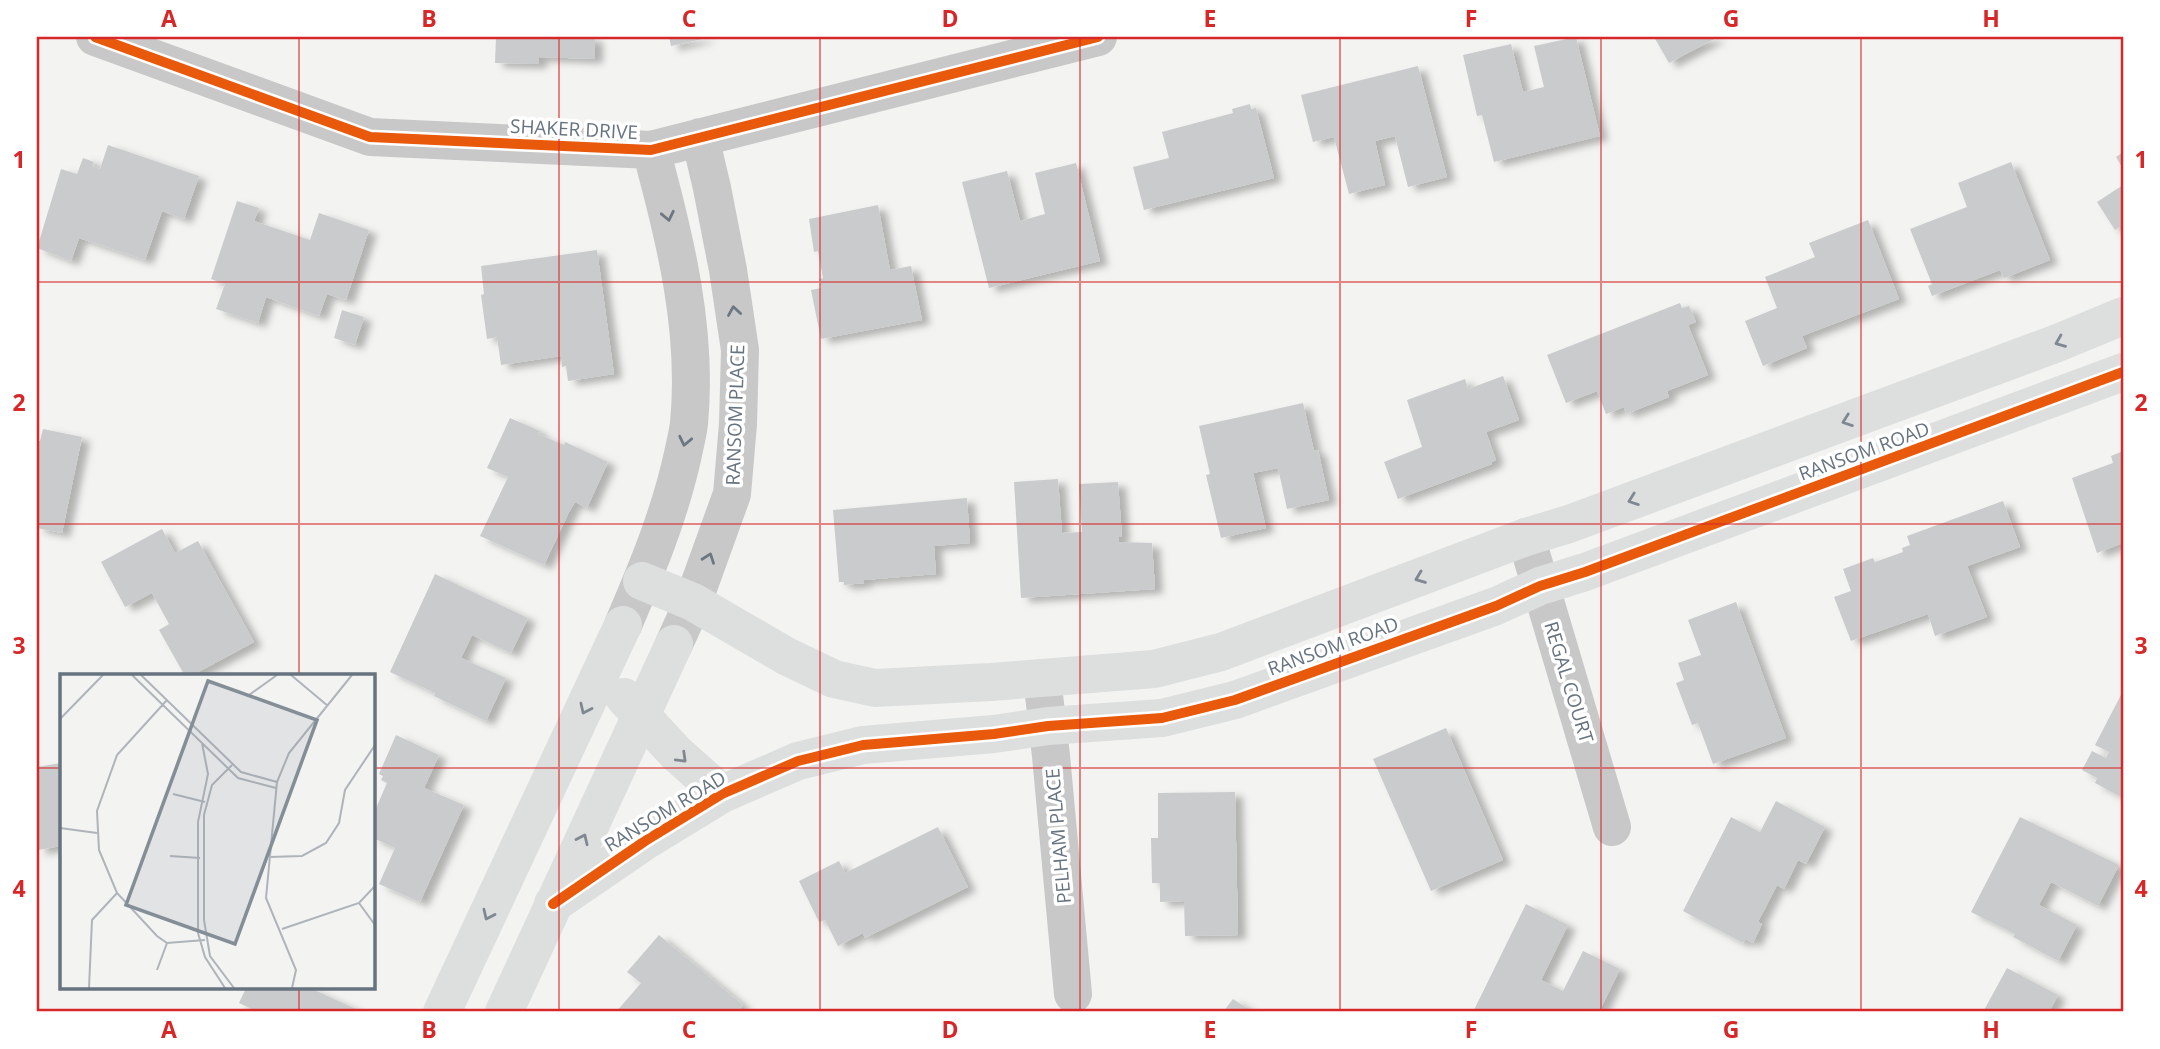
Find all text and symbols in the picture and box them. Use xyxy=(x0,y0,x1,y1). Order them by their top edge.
text: A xyxy=(161,2,177,34)
text: B xyxy=(421,2,437,34)
text: C xyxy=(682,2,696,34)
text: D xyxy=(941,2,959,34)
text: E xyxy=(1204,2,1216,34)
text: F xyxy=(1465,2,1477,34)
text: G xyxy=(1723,2,1739,34)
text: H xyxy=(1982,2,2000,34)
street label: SHAKER DRIVE xyxy=(509,113,639,145)
text: 1 xyxy=(12,143,26,175)
text: 1 xyxy=(2134,143,2148,175)
one-way arrow xyxy=(660,210,674,222)
one-way arrow xyxy=(727,305,742,317)
one-way arrow xyxy=(2055,333,2067,347)
street label: RANSOM PLACE xyxy=(720,344,750,486)
text: 2 xyxy=(12,386,26,418)
text: 2 xyxy=(2134,386,2148,418)
one-way arrow xyxy=(1841,413,1853,427)
street label: RANSOM ROAD xyxy=(1795,415,1933,487)
one-way arrow xyxy=(679,435,694,447)
one-way arrow xyxy=(1628,491,1640,505)
one-way arrow xyxy=(701,552,715,564)
one-way arrow xyxy=(1414,570,1426,584)
street label: RANSOM ROAD xyxy=(1264,610,1402,682)
street label: REGAL COURT xyxy=(1538,618,1600,746)
text: 3 xyxy=(12,629,26,661)
text: 3 xyxy=(2134,629,2148,661)
inset map xyxy=(60,674,374,990)
one-way arrow xyxy=(579,702,593,714)
one-way arrow xyxy=(673,749,686,762)
street label: RANSOM ROAD xyxy=(599,764,731,858)
street label: PELHAM PLACE xyxy=(1039,767,1077,905)
one-way arrow xyxy=(575,834,589,846)
text: 4 xyxy=(12,872,26,904)
text: 4 xyxy=(2134,872,2148,904)
one-way arrow xyxy=(482,908,496,920)
text: A xyxy=(161,1013,177,1045)
text: B xyxy=(421,1013,437,1045)
text: C xyxy=(682,1013,696,1045)
text: D xyxy=(941,1013,959,1045)
text: E xyxy=(1204,1013,1216,1045)
text: F xyxy=(1465,1013,1477,1045)
text: G xyxy=(1723,1013,1739,1045)
text: H xyxy=(1982,1013,2000,1045)

